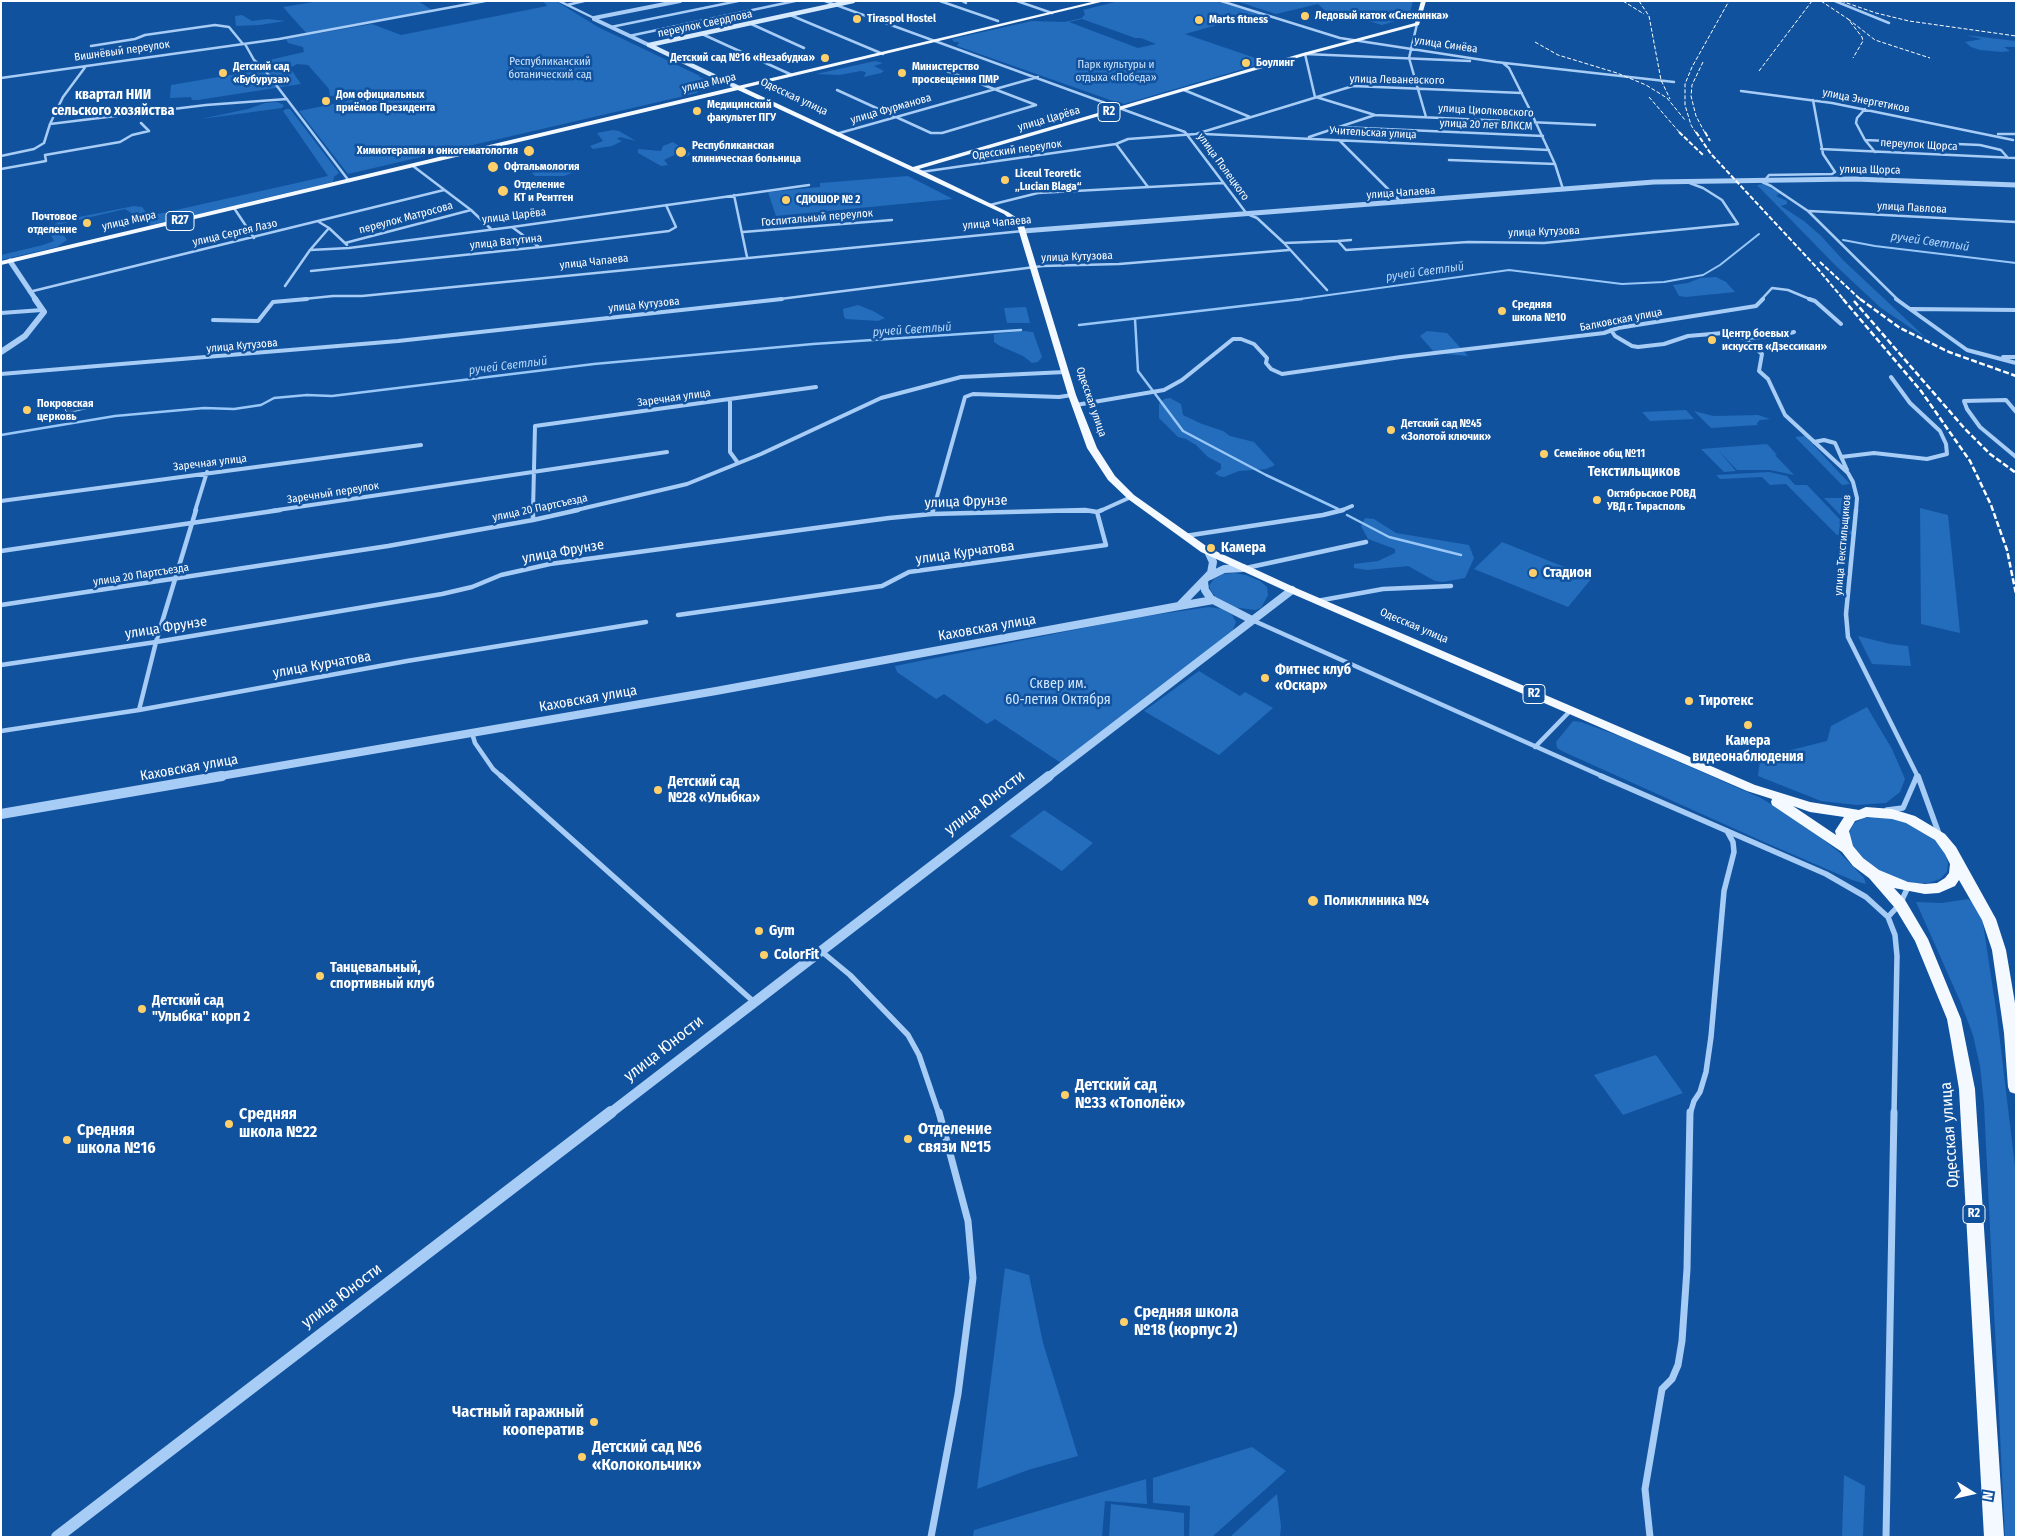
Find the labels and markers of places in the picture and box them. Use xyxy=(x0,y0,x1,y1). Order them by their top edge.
place label: Ледовый каток «Снежинка» xyxy=(1315,9,1448,23)
marker: Ледовый каток «Снежинка» xyxy=(1299,10,1311,22)
place label: Tiraspol Hostel xyxy=(867,12,936,26)
marker: Tiraspol Hostel xyxy=(851,13,863,25)
place label: Marts fitness xyxy=(1209,13,1268,27)
marker: Marts fitness xyxy=(1193,14,1205,26)
place label: Детский сад №16 «Незабудка» xyxy=(670,51,815,65)
marker: Детский сад №16 «Незабудка» xyxy=(819,52,831,64)
place label: Боулинг xyxy=(1256,56,1295,70)
marker: Боулинг xyxy=(1240,57,1252,69)
place label: Детский сад «Бубуруза» xyxy=(233,60,289,86)
place label: Министерство просвещения ПМР xyxy=(912,60,999,86)
marker: Детский сад «Бубуруза» xyxy=(217,67,229,79)
marker: Министерство просвещения ПМР xyxy=(896,67,908,79)
place label: Дом официальных приёмов Президента xyxy=(336,88,435,114)
marker: Дом официальных приёмов Президента xyxy=(320,95,332,107)
place label: Медицинский факультет ПГУ xyxy=(707,98,776,124)
marker: Медицинский факультет ПГУ xyxy=(691,105,703,117)
place label: Республиканская клиническая больница xyxy=(692,139,801,165)
place label: Химиотерапия и онкогематология xyxy=(357,144,518,158)
marker: Химиотерапия и онкогематология xyxy=(522,144,536,158)
marker: Республиканская клиническая больница xyxy=(674,145,688,159)
marker: Офтальмология xyxy=(486,160,500,174)
place label: Офтальмология xyxy=(504,160,580,174)
place label: Liceul Teoretic „Lucian Blaga“ xyxy=(1015,167,1081,193)
marker: Liceul Teoretic „Lucian Blaga“ xyxy=(999,174,1011,186)
place label: Отделение КТ и Рентген xyxy=(514,178,573,204)
marker: Отделение КТ и Рентген xyxy=(496,184,510,198)
place label: СДЮШОР № 2 xyxy=(796,193,860,207)
marker: СДЮШОР № 2 xyxy=(780,194,792,206)
place label: Почтовое отделение xyxy=(28,210,77,236)
marker: Почтовое отделение xyxy=(81,217,93,229)
place label: Средняя школа №10 xyxy=(1512,298,1566,324)
marker: Средняя школа №10 xyxy=(1496,305,1508,317)
place label: Центр боевых искусств «Дзессикан» xyxy=(1722,327,1827,353)
marker: Центр боевых искусств «Дзессикан» xyxy=(1706,334,1718,346)
place label: Покровская церковь xyxy=(37,397,93,423)
marker: Покровская церковь xyxy=(21,404,33,416)
place label: Детский сад №45 «Золотой ключик» xyxy=(1401,417,1491,443)
marker: Детский сад №45 «Золотой ключик» xyxy=(1385,424,1397,436)
place label: Семейное общ №11 xyxy=(1554,447,1645,461)
marker: Семейное общ №11 xyxy=(1538,448,1550,460)
place label: Октябрьское РОВД УВД г. Тирасполь xyxy=(1607,487,1696,513)
marker: Октябрьское РОВД УВД г. Тирасполь xyxy=(1591,494,1603,506)
place label: Камера xyxy=(1221,540,1266,556)
marker: Камера xyxy=(1205,542,1217,554)
place label: Стадион xyxy=(1543,565,1592,581)
marker: Стадион xyxy=(1527,567,1539,579)
place label: Фитнес клуб «Оскар» xyxy=(1275,662,1351,694)
marker: Фитнес клуб «Оскар» xyxy=(1259,672,1271,684)
place label: Тиротекс xyxy=(1699,693,1753,709)
marker: Тиротекс xyxy=(1683,695,1695,707)
marker: Камера видеонаблюдения xyxy=(1742,719,1754,731)
place label: Камера видеонаблюдения xyxy=(1692,733,1804,766)
place label: Детский сад №28 «Улыбка» xyxy=(668,774,760,806)
marker: Детский сад №28 «Улыбка» xyxy=(652,784,664,796)
place label: Поликлиника №4 xyxy=(1324,893,1429,909)
marker: Поликлиника №4 xyxy=(1306,894,1320,908)
place label: Gym xyxy=(769,923,795,939)
marker: Gym xyxy=(753,925,765,937)
place label: ColorFit xyxy=(774,947,819,963)
marker: ColorFit xyxy=(758,949,770,961)
place label: Танцевальный, спортивный клуб xyxy=(330,960,435,992)
marker: Танцевальный, спортивный клуб xyxy=(314,970,326,982)
place label: Детский сад "Улыбка" корп 2 xyxy=(152,993,250,1026)
marker: Детский сад "Улыбка" корп 2 xyxy=(136,1003,148,1015)
place label: Детский сад №33 «Тополёк» xyxy=(1075,1076,1185,1114)
marker: Детский сад №33 «Тополёк» xyxy=(1059,1089,1071,1101)
place label: Средняя школа №22 xyxy=(239,1105,317,1143)
marker: Средняя школа №22 xyxy=(223,1118,235,1130)
place label: Отделение связи №15 xyxy=(918,1120,992,1158)
place label: Средняя школа №16 xyxy=(77,1121,156,1159)
marker: Отделение связи №15 xyxy=(902,1133,914,1145)
marker: Средняя школа №16 xyxy=(61,1134,73,1146)
place label: Средняя школа №18 (корпус 2) xyxy=(1134,1303,1239,1341)
marker: Средняя школа №18 (корпус 2) xyxy=(1118,1316,1130,1328)
place label: Частный гаражный кооператив xyxy=(452,1403,584,1441)
marker: Частный гаражный кооператив xyxy=(588,1416,600,1428)
place label: Детский сад №6 «Колокольчик» xyxy=(592,1438,702,1476)
marker: Детский сад №6 «Колокольчик» xyxy=(576,1451,588,1463)

